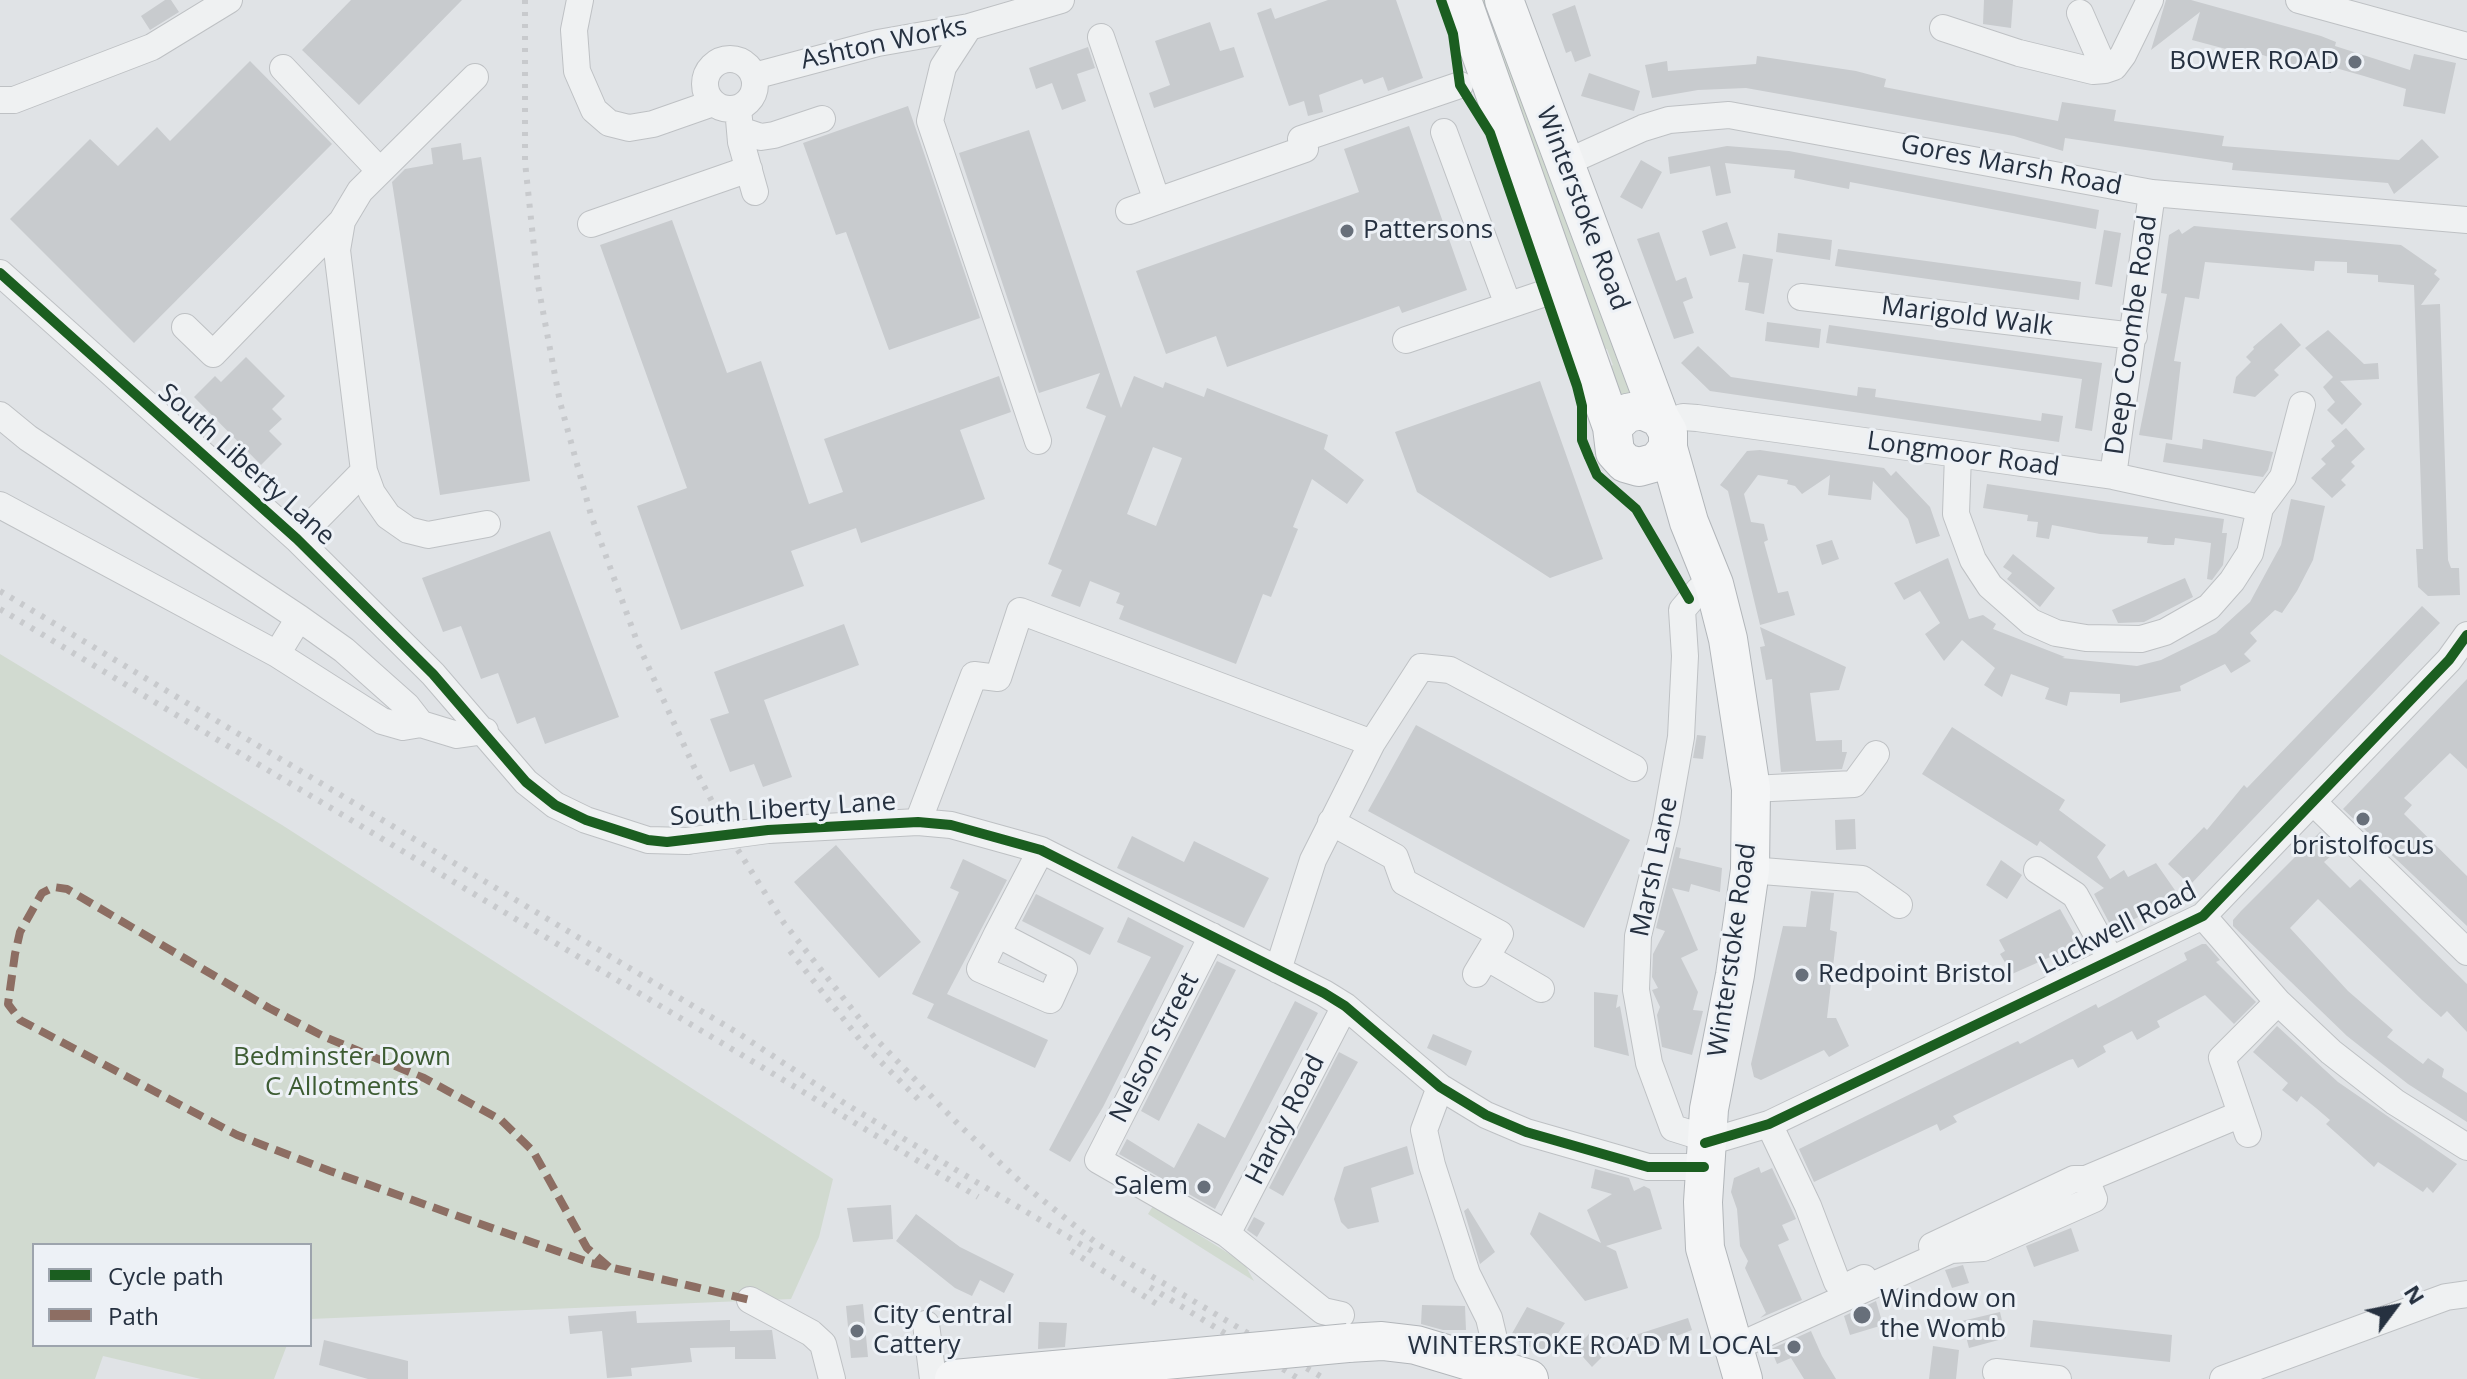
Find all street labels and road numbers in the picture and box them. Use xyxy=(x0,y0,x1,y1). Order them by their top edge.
street label: Ashton Works xyxy=(798,11,970,77)
street label: Winterstoke Road xyxy=(1529,103,1635,315)
street label: Gores Marsh Road xyxy=(1898,129,2124,203)
street label: Deep Coombe Road xyxy=(2100,213,2164,457)
street label: Marigold Walk xyxy=(1879,291,2055,343)
street label: South Liberty Lane xyxy=(151,378,341,552)
street label: Longmoor Road xyxy=(1865,426,2061,484)
street label: South Liberty Lane xyxy=(669,787,897,833)
street label: Marsh Lane xyxy=(1625,794,1685,940)
street label: Winterstoke Road xyxy=(1703,841,1763,1059)
street label: Luckwell Road xyxy=(2034,876,2202,982)
street label: Nelson Street xyxy=(1104,968,1206,1128)
street label: Hardy Road xyxy=(1240,1050,1332,1190)

